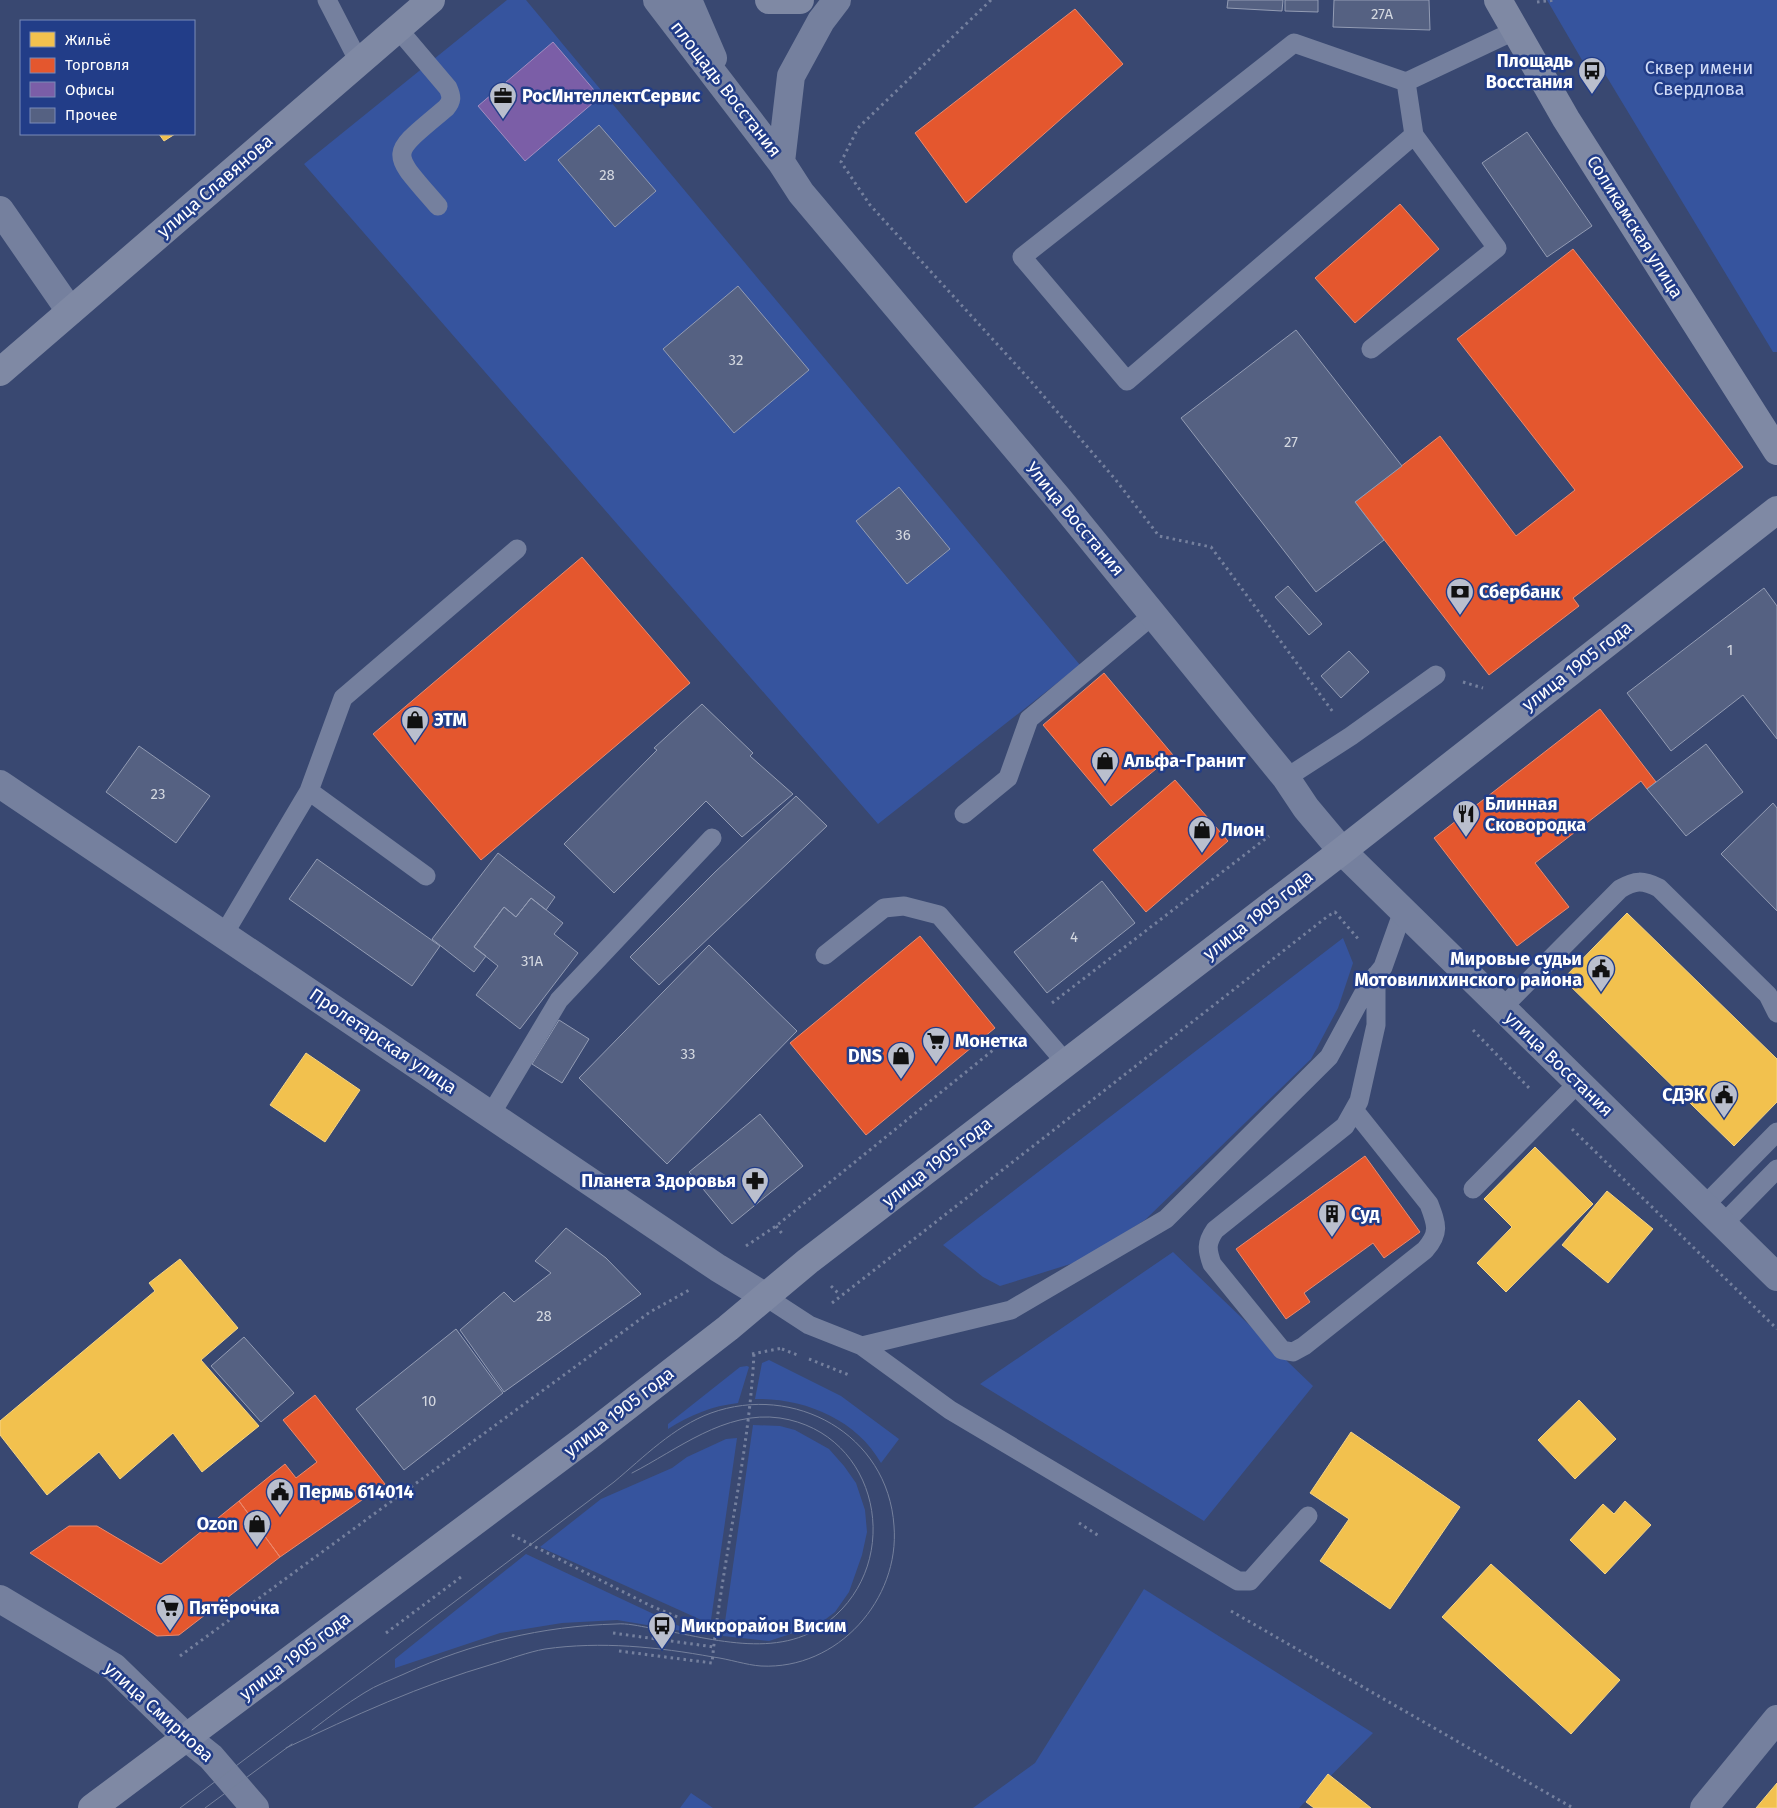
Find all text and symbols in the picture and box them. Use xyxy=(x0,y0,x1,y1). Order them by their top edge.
house number: 27А xyxy=(1371,5,1393,23)
street label: площадь Восстания xyxy=(666,17,786,161)
legend xyxy=(20,20,195,135)
text: Жильё xyxy=(65,31,111,49)
place label: Площадь Восстания xyxy=(1486,50,1574,93)
text: Торговля xyxy=(65,56,130,74)
bus stop icon: Площадь Восстания xyxy=(1577,56,1607,95)
park label: Сквер имени Свердлова xyxy=(1645,57,1753,100)
text: Офисы xyxy=(65,81,115,99)
office icon: РосИнтеллектСервис xyxy=(488,81,518,120)
place label: РосИнтеллектСервис xyxy=(522,85,701,107)
text: Прочее xyxy=(65,106,117,124)
street label: улица Славянова xyxy=(153,130,277,242)
street label: Соликамская улица xyxy=(1582,151,1688,303)
house number: 28 xyxy=(599,166,615,184)
house number: 32 xyxy=(729,351,743,369)
house number: 27 xyxy=(1284,433,1298,451)
street label: Улица Восстания xyxy=(1021,458,1129,580)
house number: 36 xyxy=(895,526,911,544)
bank icon: Сбербанк xyxy=(1445,577,1475,616)
place label: Сбербанк xyxy=(1479,581,1561,603)
street label: улица 1905 года xyxy=(1518,616,1636,716)
house number: 1 xyxy=(1727,641,1733,659)
shop icon: ЭТМ xyxy=(400,705,430,744)
place label: ЭТМ xyxy=(434,709,467,731)
shop icon: Альфа-Гранит xyxy=(1090,746,1120,785)
place label: Альфа-Гранит xyxy=(1123,750,1246,772)
house number: 23 xyxy=(151,785,165,803)
place label: Блинная Сковородка xyxy=(1485,793,1586,836)
restaurant icon: Блинная Сковородка xyxy=(1451,799,1481,838)
shop icon: Лион xyxy=(1187,815,1217,854)
place label: Лион xyxy=(1221,819,1265,841)
street label: улица 1905 года xyxy=(1199,865,1317,965)
house number: 4 xyxy=(1070,928,1078,946)
place label: Мировые судьи Мотовилихинского района xyxy=(1354,948,1582,991)
house number: 31А xyxy=(521,952,544,970)
public building icon: Мировые судьи Мотовилихинского района xyxy=(1586,954,1616,993)
street label: Пролетарская улица xyxy=(305,983,461,1099)
street label: улица Восстания xyxy=(1500,1007,1618,1121)
supermarket icon: Монетка xyxy=(921,1026,951,1065)
place label: Монетка xyxy=(955,1030,1028,1052)
shop icon: DNS xyxy=(886,1041,916,1080)
house number: 33 xyxy=(681,1045,695,1063)
place label: DNS xyxy=(848,1045,882,1067)
public building icon: СДЭК xyxy=(1709,1080,1739,1119)
place label: СДЭК xyxy=(1662,1084,1706,1106)
street label: улица 1905 года xyxy=(878,1112,996,1212)
pharmacy icon: Планета Здоровья xyxy=(740,1166,770,1205)
place label: Планета Здоровья xyxy=(581,1170,736,1192)
building icon: Суд xyxy=(1317,1199,1347,1238)
place label: Суд xyxy=(1351,1203,1379,1225)
house number: 28 xyxy=(536,1307,552,1325)
street label: улица 1905 года xyxy=(560,1362,678,1462)
house number: 10 xyxy=(422,1392,436,1410)
public building icon: Пермь 614014 xyxy=(265,1477,295,1516)
place label: Пермь 614014 xyxy=(299,1481,414,1503)
shop icon: Ozon xyxy=(242,1509,272,1548)
place label: Ozon xyxy=(197,1513,238,1535)
supermarket icon: Пятёрочка xyxy=(155,1593,185,1632)
place label: Пятёрочка xyxy=(189,1597,280,1619)
street label: улица 1905 года xyxy=(235,1607,355,1705)
bus stop icon: Микрорайон Висим xyxy=(647,1611,677,1650)
place label: Микрорайон Висим xyxy=(681,1615,846,1637)
street label: улица Смирнова xyxy=(100,1657,218,1767)

